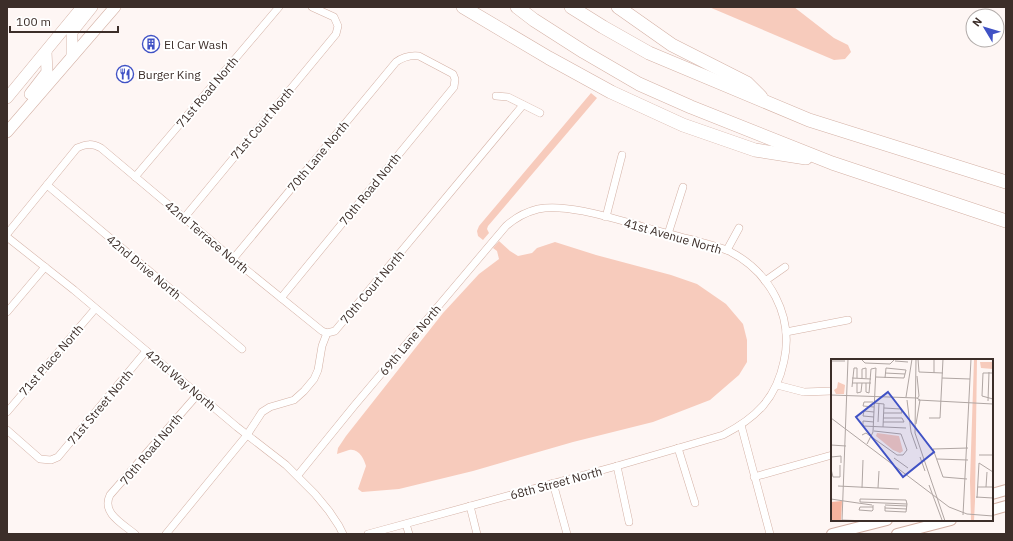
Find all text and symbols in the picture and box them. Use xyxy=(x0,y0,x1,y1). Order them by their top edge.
scale bar xyxy=(10,8,118,34)
north arrow xyxy=(965,8,1005,48)
text: 100 m xyxy=(16,14,51,29)
text: N xyxy=(969,14,985,29)
building icon: El Car Wash xyxy=(141,34,161,54)
place label: El Car Wash xyxy=(164,37,228,52)
street label: 71st Road North xyxy=(173,53,241,131)
restaurant icon: Burger King xyxy=(115,64,135,84)
place label: Burger King xyxy=(138,67,201,82)
street label: 71st Court North xyxy=(227,84,297,162)
street label: 70th Lane North xyxy=(284,118,352,194)
street label: 70th Road North xyxy=(336,150,404,228)
street label: 42nd Terrace North xyxy=(162,198,252,276)
street label: 41st Avenue North xyxy=(622,215,724,257)
street label: 42nd Drive North xyxy=(104,232,184,302)
street label: 70th Court North xyxy=(337,247,407,327)
street label: 69th Lane North xyxy=(376,302,444,378)
street label: 71st Place North xyxy=(16,321,86,399)
street label: 42nd Way North xyxy=(143,346,219,414)
inset map xyxy=(831,359,993,521)
street label: 71st Street North xyxy=(64,366,136,448)
street label: 70th Road North xyxy=(117,410,185,488)
street label: 68th Street North xyxy=(508,464,604,502)

